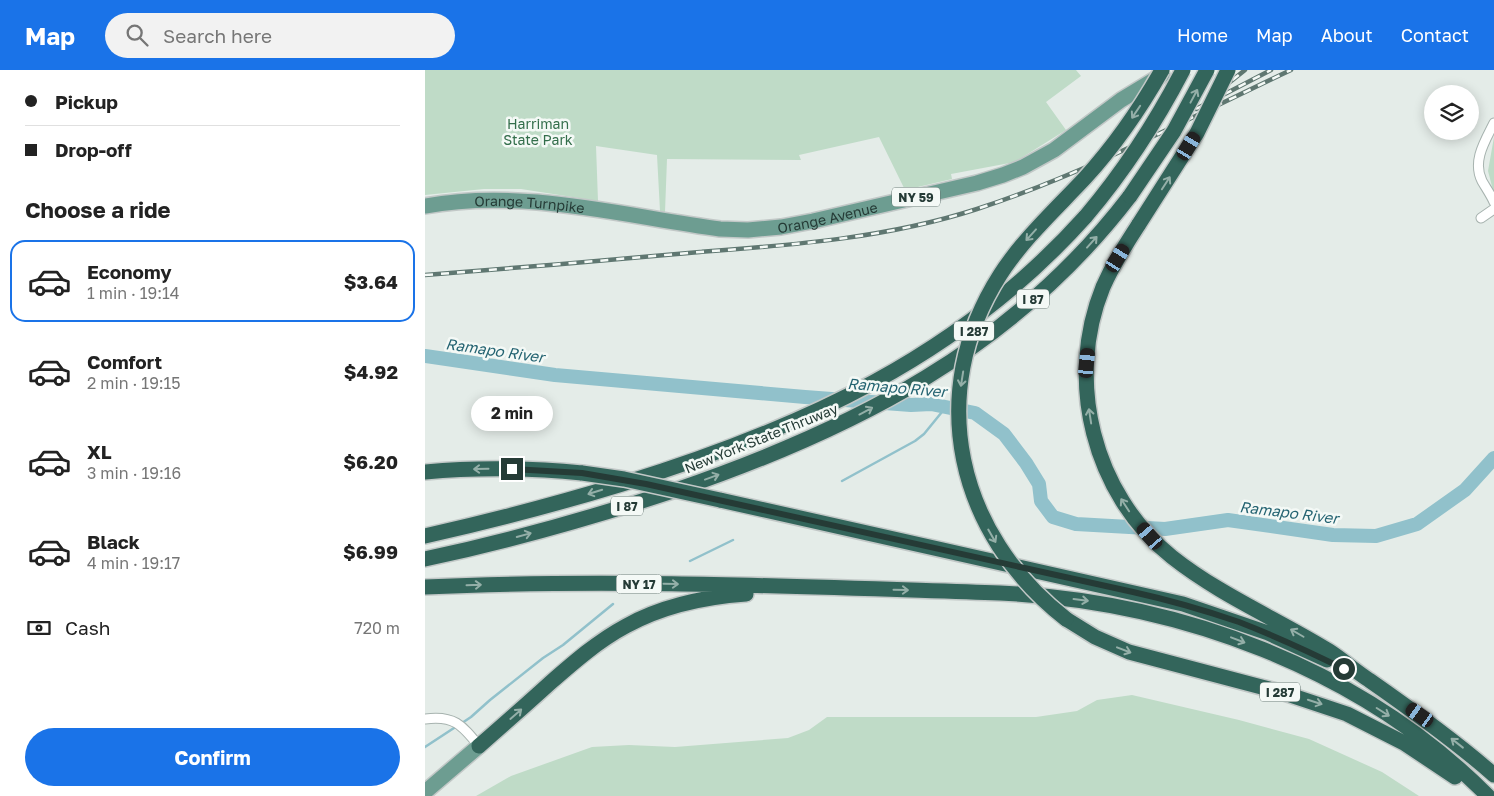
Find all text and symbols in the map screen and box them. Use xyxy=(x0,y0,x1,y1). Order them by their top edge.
search box xyxy=(105,13,455,58)
text: Map xyxy=(25,21,75,50)
icon: search xyxy=(123,21,151,49)
text: Search here xyxy=(163,24,272,47)
text: Home xyxy=(1177,24,1228,46)
text: Map xyxy=(1256,24,1293,46)
text: About xyxy=(1321,24,1373,46)
text: Contact xyxy=(1401,24,1469,46)
map controls xyxy=(1424,85,1479,140)
button: layers xyxy=(1424,85,1479,140)
one-way arrow xyxy=(1189,89,1199,104)
text: Pickup xyxy=(55,90,118,113)
one-way arrow xyxy=(1131,104,1141,118)
park label: Harriman State Park xyxy=(503,115,573,148)
car xyxy=(1174,129,1203,163)
text: Drop-off xyxy=(55,138,132,161)
one-way arrow xyxy=(1161,176,1171,190)
road number: NY 59 xyxy=(892,188,940,206)
street label: Orange Turnpike xyxy=(474,192,586,216)
text: Choose a ride xyxy=(25,196,171,223)
street label: Orange Avenue xyxy=(776,198,879,236)
one-way arrow xyxy=(1025,229,1037,242)
one-way arrow xyxy=(1086,235,1098,248)
car xyxy=(1103,241,1132,275)
icon: car xyxy=(27,259,72,304)
text: Economy xyxy=(87,260,172,283)
text: $3.64 xyxy=(344,270,398,293)
text: 1 min · 19:14 xyxy=(87,283,180,303)
road number: I 87 xyxy=(1017,290,1049,308)
road number: I 287 xyxy=(954,322,994,340)
water label: Ramapo River xyxy=(445,334,547,366)
car xyxy=(1077,347,1096,379)
icon: car xyxy=(27,349,72,394)
text: Comfort xyxy=(87,350,162,373)
text: $4.92 xyxy=(344,360,398,383)
one-way arrow xyxy=(957,371,967,387)
text: 2 min · 19:15 xyxy=(87,373,181,393)
water label: Ramapo River xyxy=(847,374,949,400)
callout: 2 min xyxy=(471,396,553,432)
street label: New York State Thruway xyxy=(682,399,840,477)
text: 2 min xyxy=(491,403,533,423)
one-way arrow xyxy=(859,406,873,416)
one-way arrow xyxy=(1084,408,1094,424)
icon: car xyxy=(27,439,72,484)
text: XL xyxy=(87,440,112,463)
text: $6.20 xyxy=(343,450,398,473)
route end xyxy=(501,458,523,480)
text: 3 min · 19:16 xyxy=(87,463,181,483)
one-way arrow xyxy=(473,464,489,473)
one-way arrow xyxy=(704,472,719,481)
one-way arrow xyxy=(587,488,603,498)
road number: I 87 xyxy=(611,496,643,516)
water label: Ramapo River xyxy=(1239,497,1341,527)
one-way arrow xyxy=(1120,498,1130,512)
car xyxy=(1134,520,1165,552)
one-way arrow xyxy=(988,528,998,542)
icon: car xyxy=(27,529,72,574)
text: Black xyxy=(87,530,140,553)
one-way arrow xyxy=(515,530,531,540)
text: $6.99 xyxy=(343,540,398,563)
text: 4 min · 19:17 xyxy=(87,553,180,573)
road number: NY 17 xyxy=(617,574,661,594)
one-way arrow xyxy=(663,580,679,589)
one-way arrow xyxy=(465,581,481,590)
one-way arrow xyxy=(892,585,909,595)
one-way arrow xyxy=(1072,595,1088,605)
icon: cash xyxy=(25,614,53,642)
text: Cash xyxy=(65,616,110,639)
text: 720 m xyxy=(354,618,400,638)
one-way arrow xyxy=(1289,628,1304,638)
one-way arrow xyxy=(1230,636,1245,645)
one-way arrow xyxy=(1116,646,1131,655)
route start xyxy=(1333,658,1355,680)
road number: I 287 xyxy=(1260,682,1300,702)
one-way arrow xyxy=(1306,698,1322,707)
car xyxy=(1403,700,1436,730)
one-way arrow xyxy=(509,708,522,719)
one-way arrow xyxy=(1375,708,1389,718)
button: Confirm xyxy=(25,728,400,786)
one-way arrow xyxy=(1451,738,1464,749)

